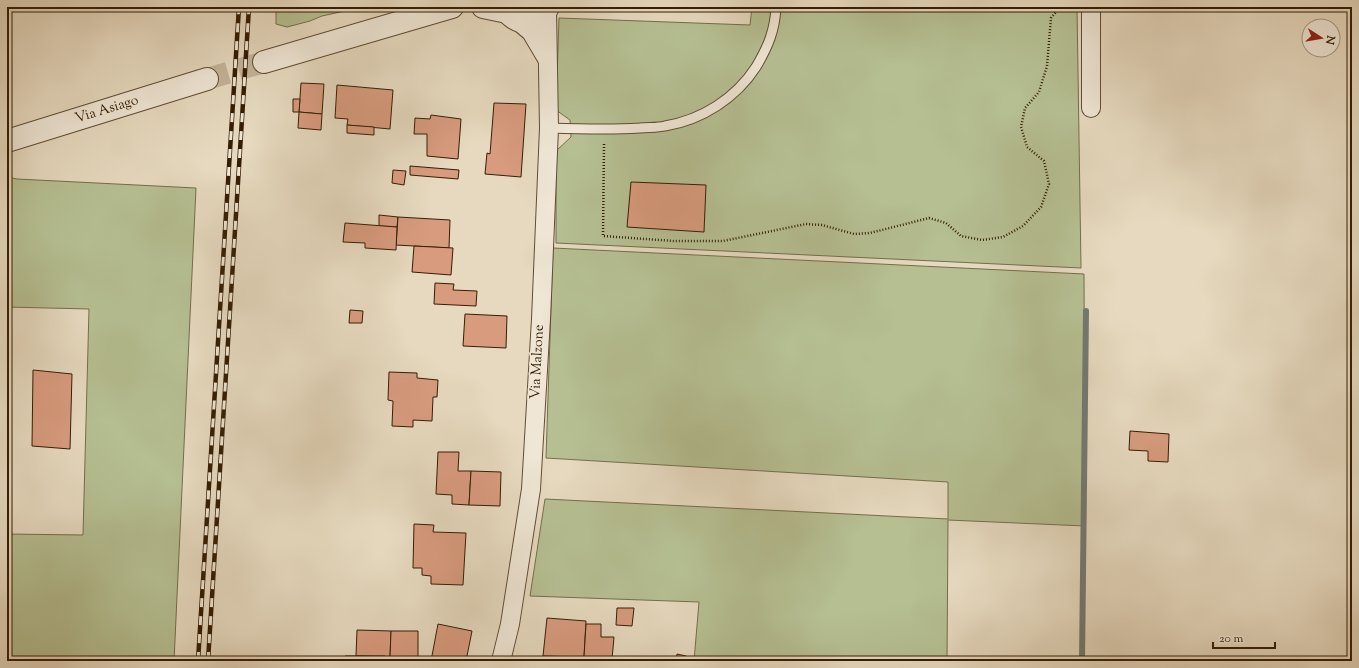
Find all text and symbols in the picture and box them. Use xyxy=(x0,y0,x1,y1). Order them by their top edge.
north arrow xyxy=(1301,18,1341,58)
text: N xyxy=(1321,33,1339,46)
street label: Via Asiago xyxy=(73,91,142,129)
street label: Via Malzone xyxy=(526,324,550,400)
scale bar xyxy=(1213,624,1275,650)
text: 20 m xyxy=(1219,630,1244,648)

